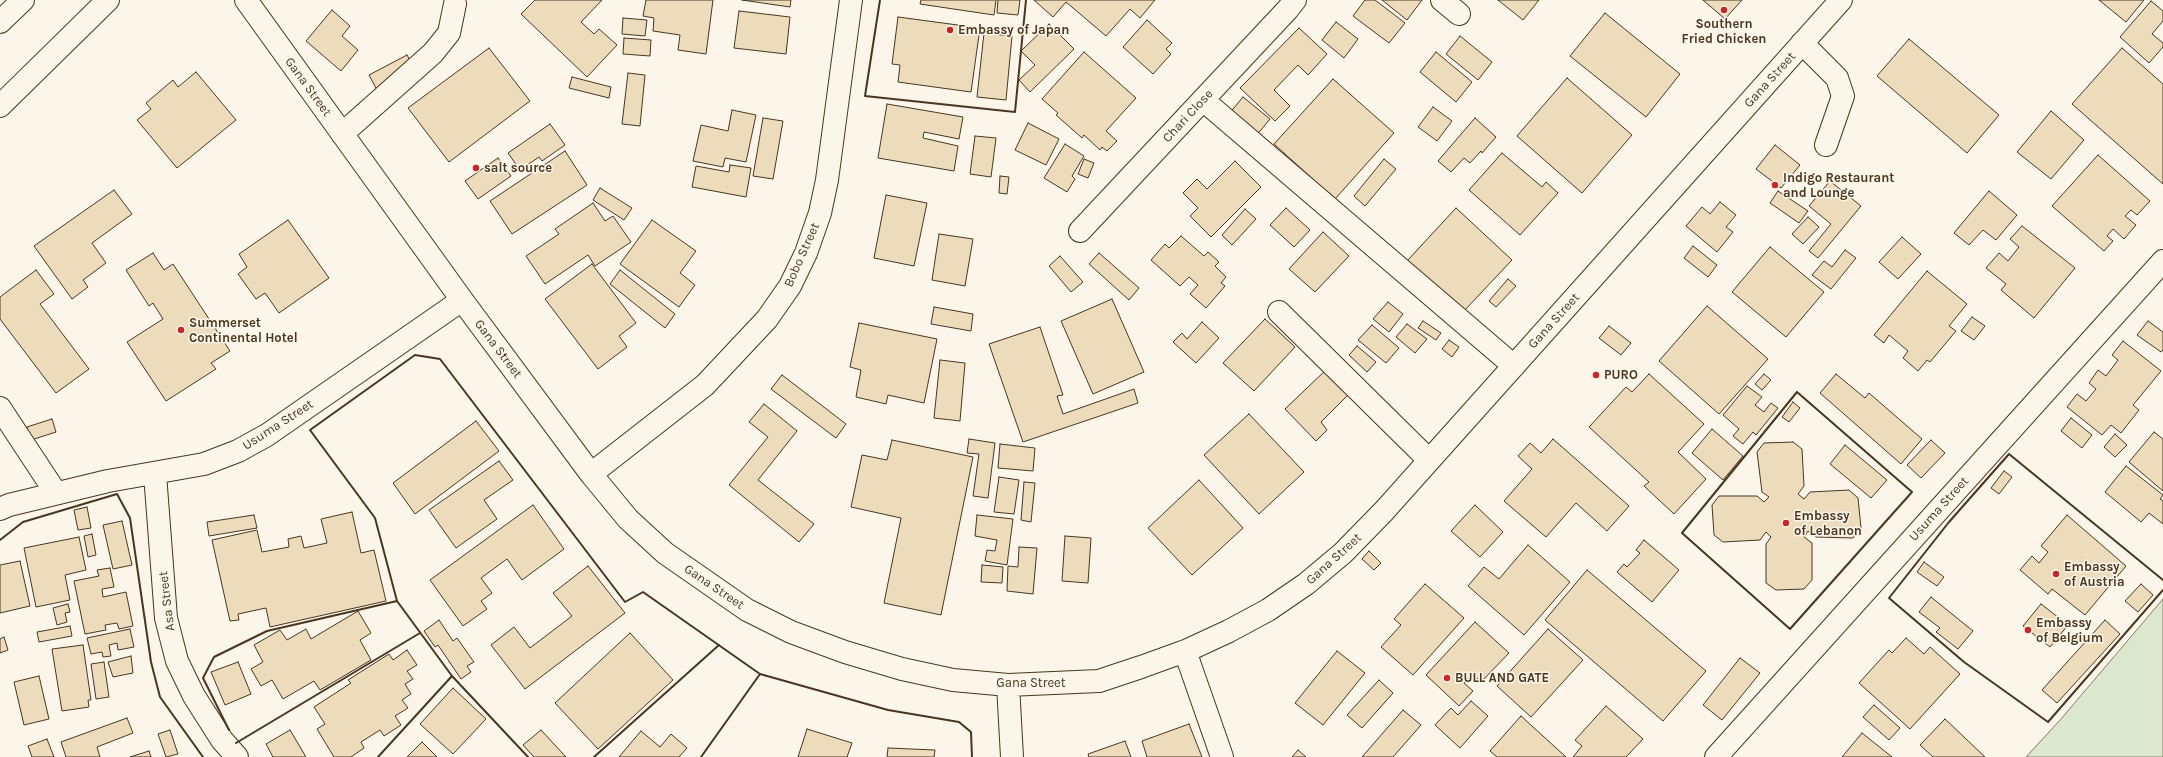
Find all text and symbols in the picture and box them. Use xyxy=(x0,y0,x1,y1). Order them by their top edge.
marker: Southern Fried Chicken xyxy=(1719,5,1729,15)
place label: Southern Fried Chicken xyxy=(1682,16,1766,47)
place label: Embassy of Japan xyxy=(958,22,1069,38)
marker: Embassy of Japan xyxy=(945,25,955,35)
street label: Gana Street xyxy=(1741,49,1799,111)
street label: Gana Street xyxy=(281,54,335,120)
street label: Chari Close xyxy=(1159,86,1217,146)
place label: salt source xyxy=(484,160,552,176)
marker: salt source xyxy=(471,163,481,173)
place label: Indigo Restaurant and Lounge xyxy=(1783,170,1894,201)
marker: Indigo Restaurant and Lounge xyxy=(1770,180,1780,190)
street label: Bobo Street xyxy=(781,220,823,290)
street label: Gana Street xyxy=(1525,290,1583,352)
place label: Summerset Continental Hotel xyxy=(189,315,298,346)
street label: Gana Street xyxy=(471,317,525,381)
marker: Summerset Continental Hotel xyxy=(176,325,186,335)
place label: PURO xyxy=(1604,367,1638,383)
marker: PURO xyxy=(1591,370,1601,380)
street label: Usuma Street xyxy=(240,396,316,454)
street label: Usuma Street xyxy=(1906,474,1972,544)
place label: Embassy of Lebanon xyxy=(1794,508,1862,539)
marker: Embassy of Lebanon xyxy=(1781,518,1791,528)
street label: Gana Street xyxy=(1303,530,1365,588)
place label: Embassy of Austria xyxy=(2064,559,2125,590)
street label: Gana Street xyxy=(681,561,747,613)
marker: Embassy of Austria xyxy=(2051,569,2061,579)
street label: Asa Street xyxy=(156,570,178,632)
place label: Embassy of Belgium xyxy=(2036,615,2103,646)
marker: Embassy of Belgium xyxy=(2023,625,2033,635)
place label: BULL AND GATE xyxy=(1455,670,1549,686)
marker: BULL AND GATE xyxy=(1442,673,1452,683)
street label: Gana Street xyxy=(996,675,1066,691)

